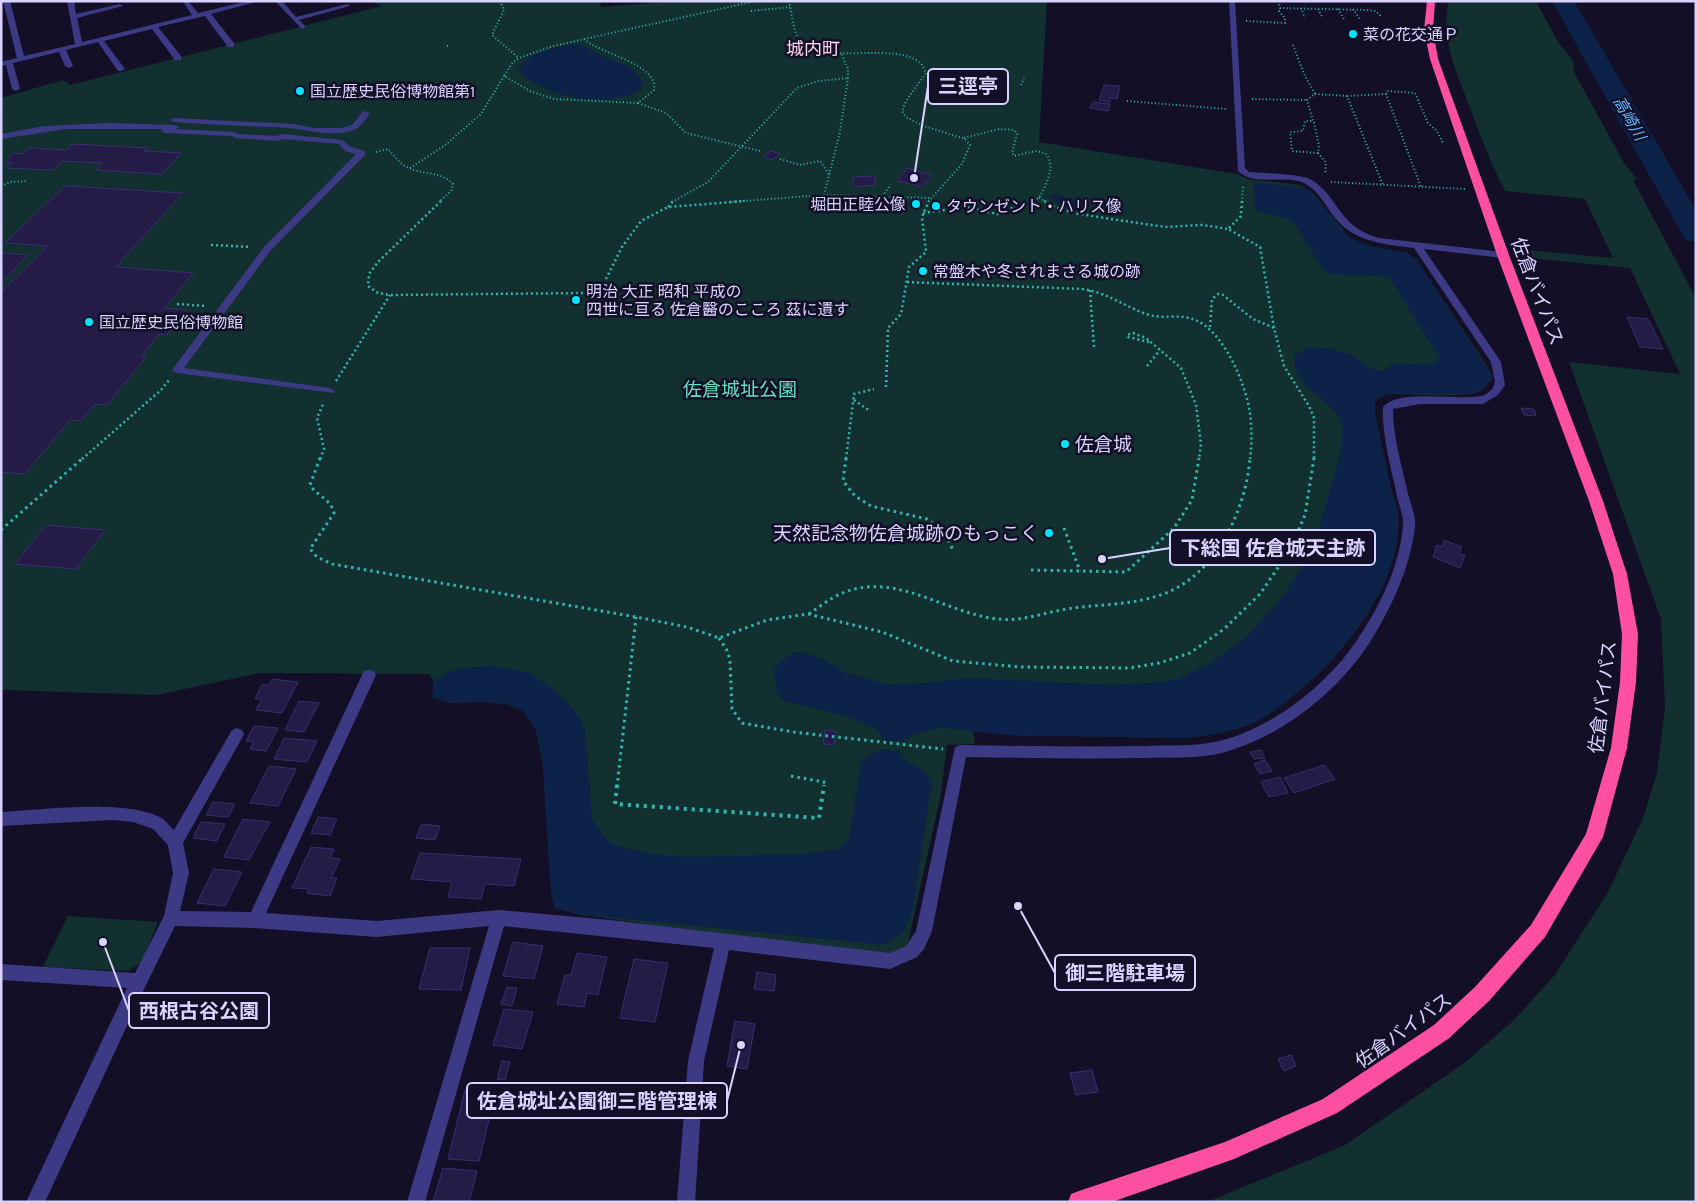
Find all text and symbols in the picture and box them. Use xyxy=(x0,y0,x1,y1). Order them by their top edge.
place label: 菜の花交通Ｐ xyxy=(1363,25,1459,44)
marker: 菜の花交通Ｐ xyxy=(1347,28,1359,40)
district label: 城内町 xyxy=(786,38,840,60)
callout: 三逕亭 xyxy=(928,69,1008,104)
text: 三逕亭 xyxy=(938,75,998,98)
place label: 国立歴史民俗博物館第1 xyxy=(310,82,475,101)
marker: 国立歴史民俗博物館第1 xyxy=(294,85,306,97)
water label: 高崎川 xyxy=(1609,93,1651,146)
place label: 堀田正睦公像 xyxy=(810,195,906,214)
place label: タウンゼント・ハリス像 xyxy=(946,197,1122,216)
marker: 堀田正睦公像 xyxy=(910,198,922,210)
marker: タウンゼント・ハリス像 xyxy=(930,200,942,212)
street label: 佐倉バイパス xyxy=(1506,234,1568,348)
place label: 常盤木や冬されまさる城の跡 xyxy=(933,262,1141,281)
marker: 常盤木や冬されまさる城の跡 xyxy=(917,265,929,277)
place label: 明治 大正 昭和 平成の 四世に亘る 佐倉醫のこころ 茲に遺す xyxy=(586,282,850,319)
marker: 明治 大正 昭和 平成の 四世に亘る 佐倉醫のこころ 茲に遺す xyxy=(570,294,582,306)
place label: 国立歴史民俗博物館 xyxy=(99,313,243,332)
marker: 国立歴史民俗博物館 xyxy=(83,316,95,328)
park label: 佐倉城址公園 xyxy=(683,379,797,401)
place label: 佐倉城 xyxy=(1075,434,1132,456)
marker: 佐倉城 xyxy=(1059,438,1071,450)
place label: 天然記念物佐倉城跡のもっこく xyxy=(773,523,1039,545)
marker: 天然記念物佐倉城跡のもっこく xyxy=(1043,527,1055,539)
callout: 下総国 佐倉城天主跡 xyxy=(1170,530,1375,565)
text: 下総国 佐倉城天主跡 xyxy=(1180,537,1366,560)
street label: 佐倉バイパス xyxy=(1585,639,1621,755)
callout: 御三階駐車場 xyxy=(1055,955,1195,990)
text: 御三階駐車場 xyxy=(1065,962,1185,985)
street label: 佐倉バイパス xyxy=(1351,989,1456,1073)
callout: 西根古谷公園 xyxy=(129,993,269,1028)
text: 西根古谷公園 xyxy=(139,1000,259,1023)
callout: 佐倉城址公園御三階管理棟 xyxy=(467,1083,727,1118)
text: 佐倉城址公園御三階管理棟 xyxy=(477,1090,717,1113)

